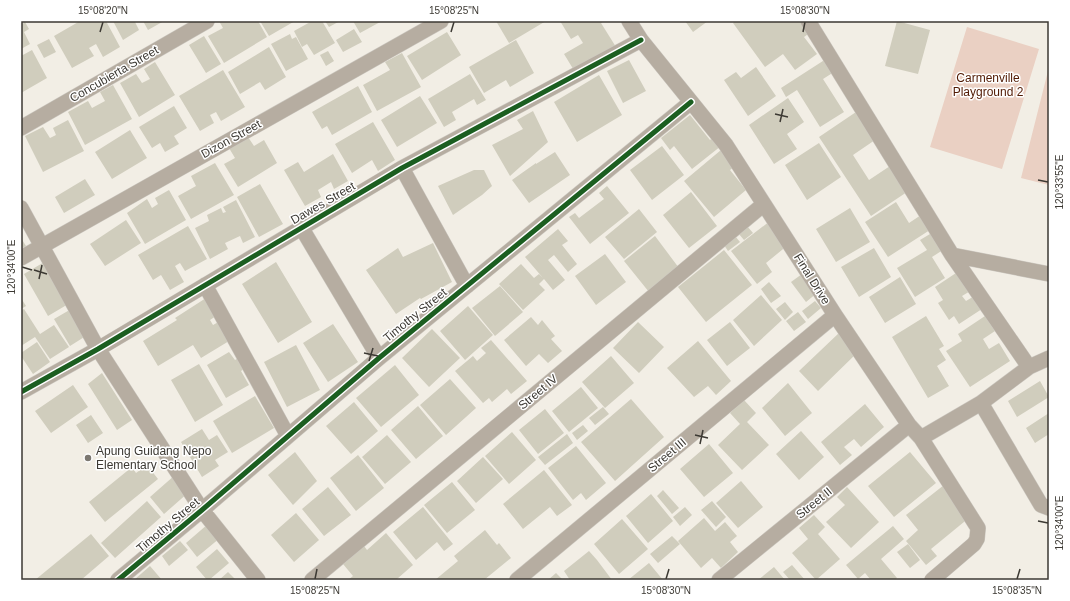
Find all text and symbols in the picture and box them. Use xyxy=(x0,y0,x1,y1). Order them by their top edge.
text: 15°08'20"N xyxy=(78,5,128,16)
text: 15°08'25"N xyxy=(429,5,479,16)
text: 15°08'30"N xyxy=(780,5,830,16)
street label: Concubierta Street xyxy=(67,43,161,105)
park label: Carmenville Playground 2 xyxy=(953,71,1024,99)
street label: Dizon Street xyxy=(199,117,264,161)
text: 120°33'55"E xyxy=(1054,154,1065,210)
street label: Dawes Street xyxy=(288,179,358,227)
text: 120°34'00"E xyxy=(6,239,17,295)
street label: Final Drive xyxy=(791,251,833,307)
street label: Timothy Street xyxy=(380,285,450,345)
street label: Street IV xyxy=(516,372,560,412)
street label: Street III xyxy=(645,435,689,475)
place label: Apung Guidang Nepo Elementary School xyxy=(96,444,212,472)
marker: Apung Guidang Nepo Elementary School xyxy=(83,453,93,463)
street label: Street II xyxy=(793,484,835,522)
street label: Timothy Street xyxy=(134,494,203,555)
text: 120°34'00"E xyxy=(1054,495,1065,551)
text: 15°08'25"N xyxy=(290,585,340,596)
text: 15°08'30"N xyxy=(641,585,691,596)
text: 15°08'35"N xyxy=(992,585,1042,596)

